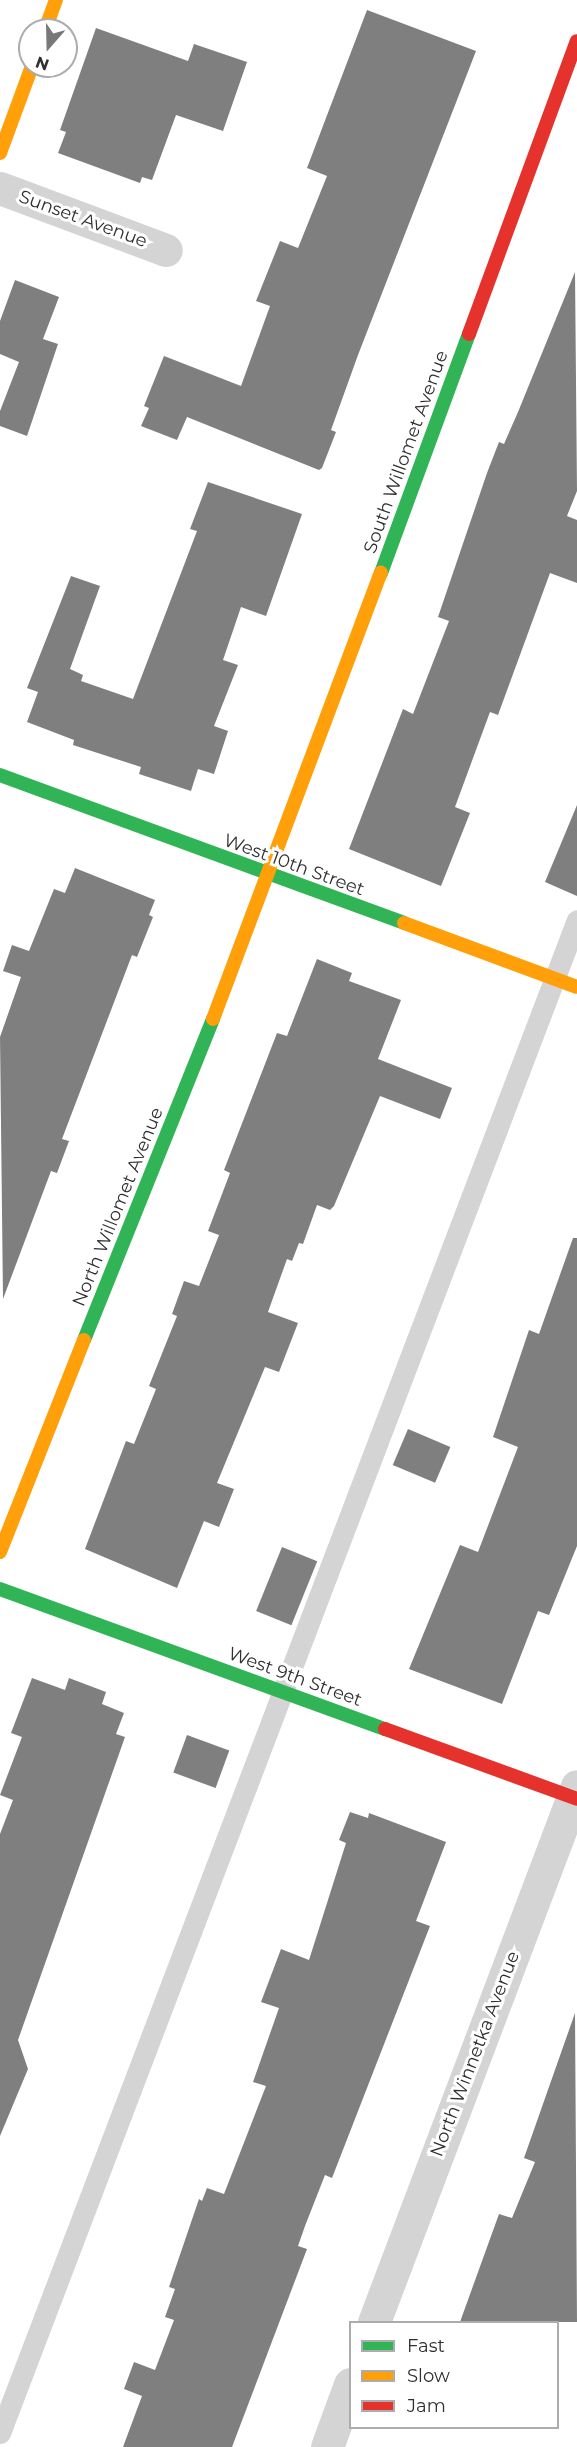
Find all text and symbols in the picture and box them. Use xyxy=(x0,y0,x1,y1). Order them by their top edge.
north arrow xyxy=(18,18,78,78)
text: N xyxy=(33,52,52,75)
street label: Sunset Avenue xyxy=(16,186,150,252)
street label: South Willomet Avenue xyxy=(359,348,453,556)
street label: West 10th Street xyxy=(221,830,367,900)
street label: North Willomet Avenue xyxy=(68,1104,168,1310)
street label: West 9th Street xyxy=(225,1643,365,1711)
street label: North Winnetka Avenue xyxy=(426,1948,524,2160)
legend xyxy=(349,2321,559,2429)
text: Fast xyxy=(407,2335,445,2357)
text: Slow xyxy=(407,2365,450,2387)
text: Jam xyxy=(407,2395,446,2417)

